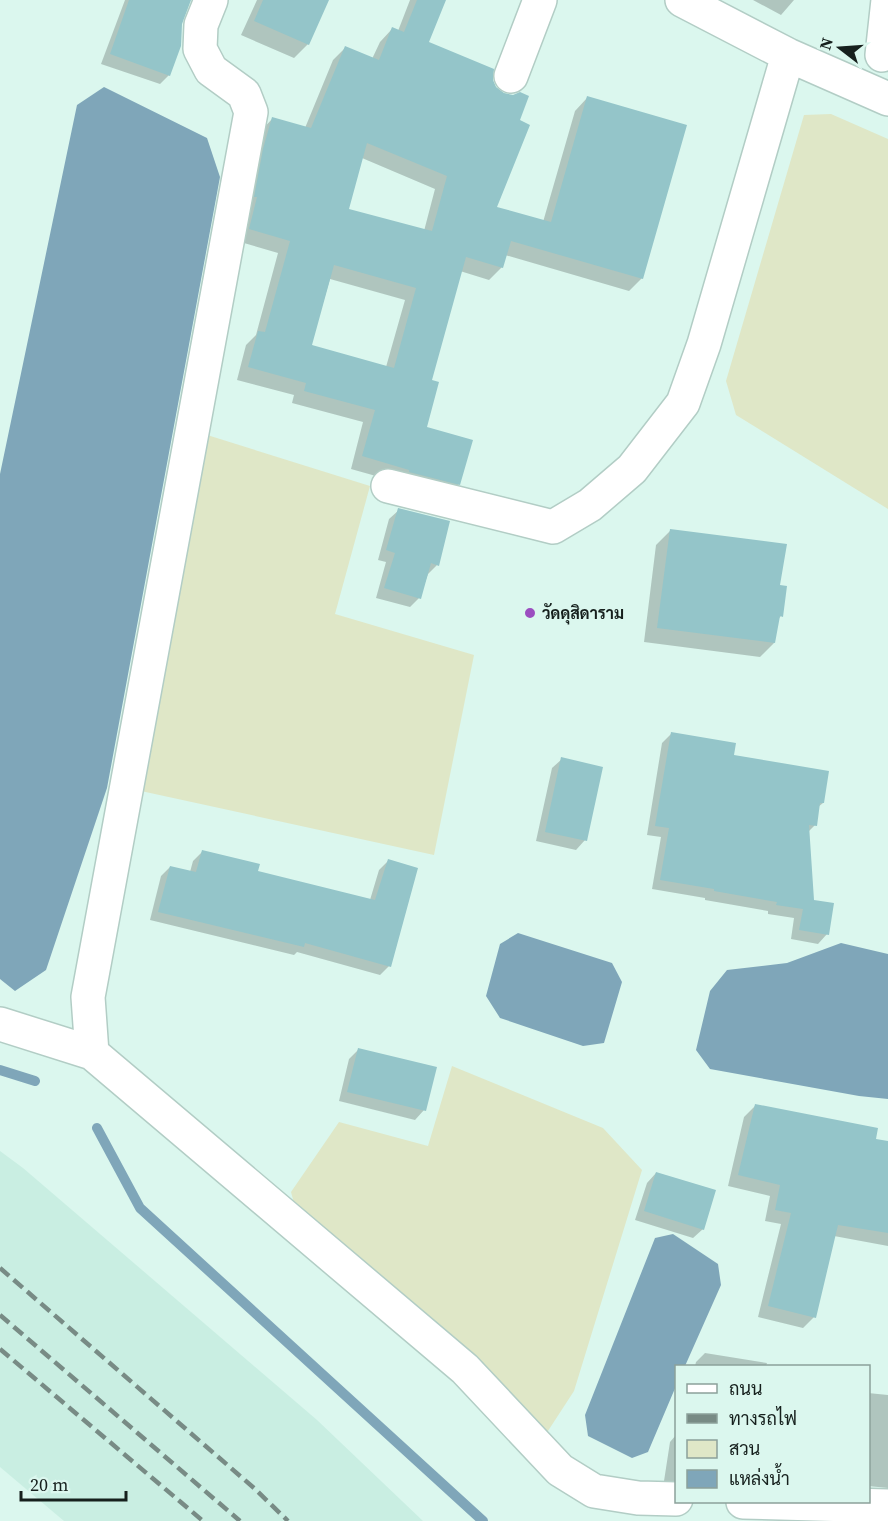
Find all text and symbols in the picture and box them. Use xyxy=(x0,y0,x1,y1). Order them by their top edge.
north arrow xyxy=(810,18,870,78)
text: N xyxy=(813,34,838,52)
place label: วัดดุสิดาราม xyxy=(542,602,624,625)
marker: วัดดุสิดาราม xyxy=(523,606,537,620)
legend xyxy=(675,1365,870,1503)
text: ถนน xyxy=(729,1376,762,1401)
text: ทางรถไฟ xyxy=(729,1406,797,1431)
text: สวน xyxy=(729,1436,760,1461)
text: แหล่งน้ำ xyxy=(729,1463,790,1491)
scale bar xyxy=(21,1464,126,1502)
text: 20 m xyxy=(30,1472,68,1497)

